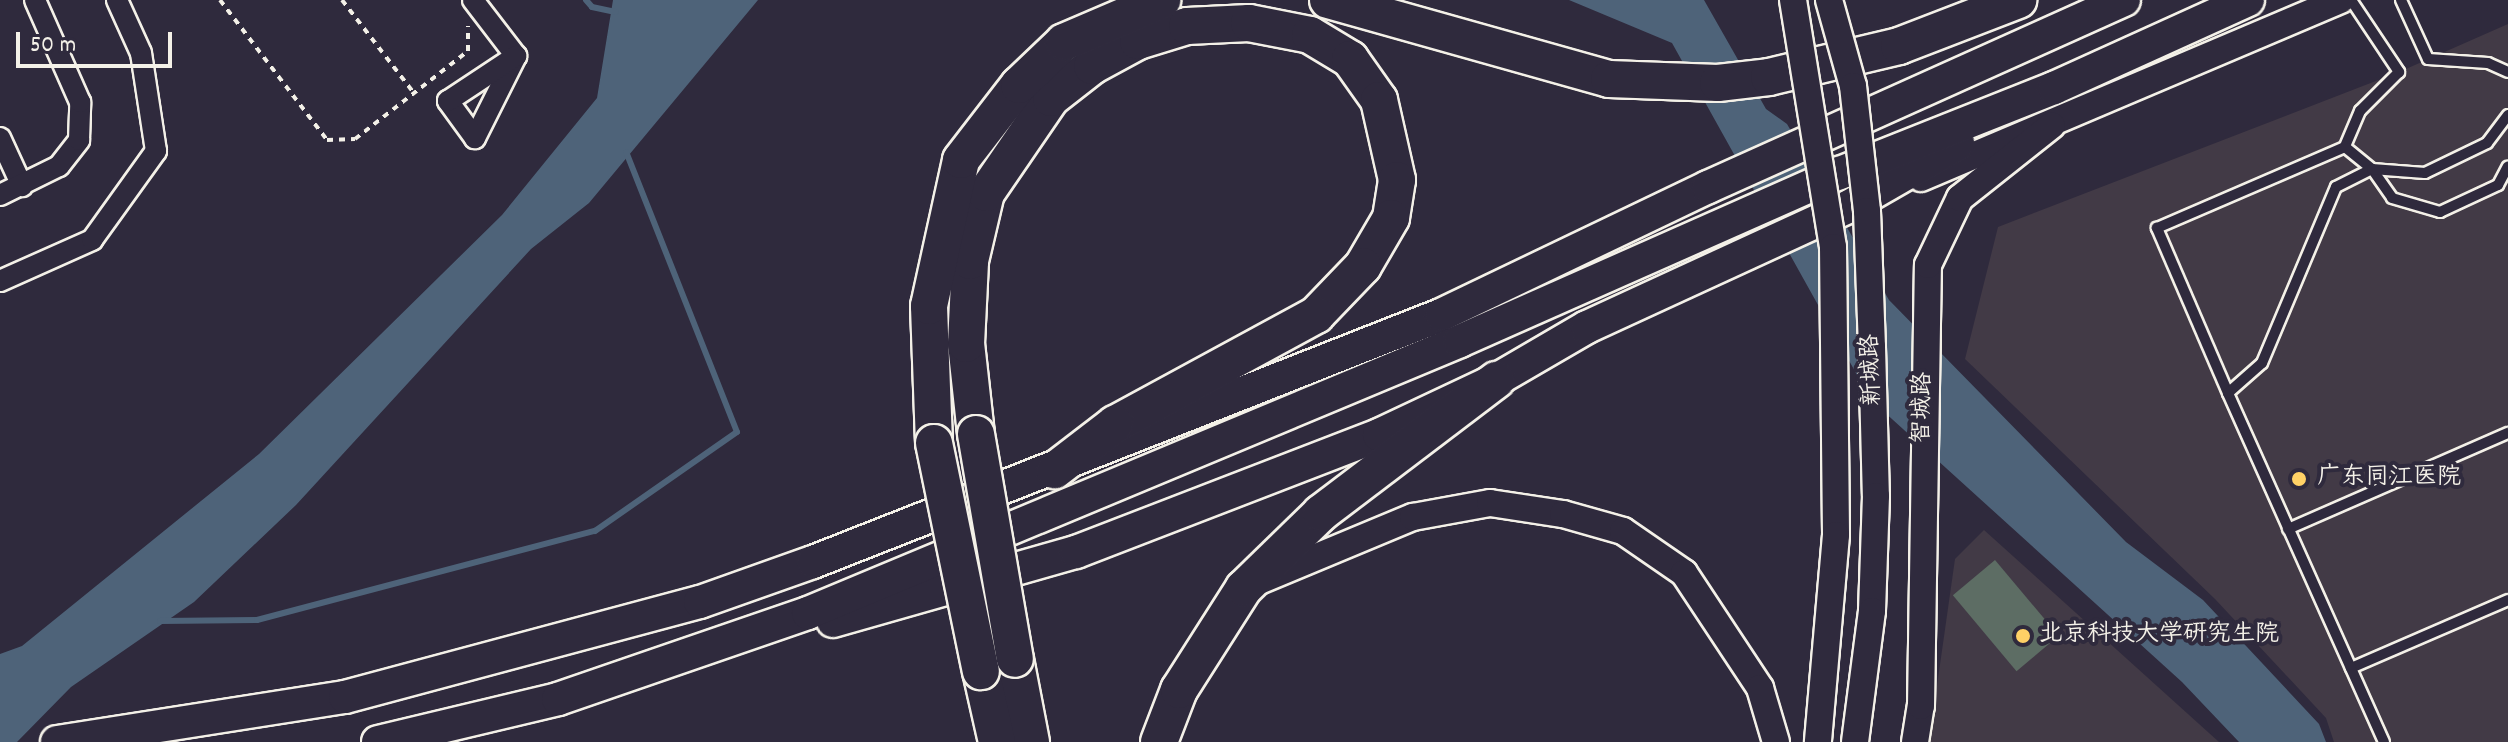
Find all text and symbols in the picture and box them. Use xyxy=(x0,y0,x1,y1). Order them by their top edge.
scale bar xyxy=(20,16,176,66)
text: 50 m xyxy=(30,29,76,63)
street label: 新城路 xyxy=(1857,334,1889,406)
street label: 智城路 xyxy=(1909,372,1939,444)
place label: 广东同江医院 xyxy=(2317,465,2461,493)
marker: 广东同江医院 xyxy=(2288,468,2310,490)
place label: 北京科技大学研究生院 xyxy=(2039,622,2279,650)
marker: 北京科技大学研究生院 xyxy=(2014,627,2032,645)

